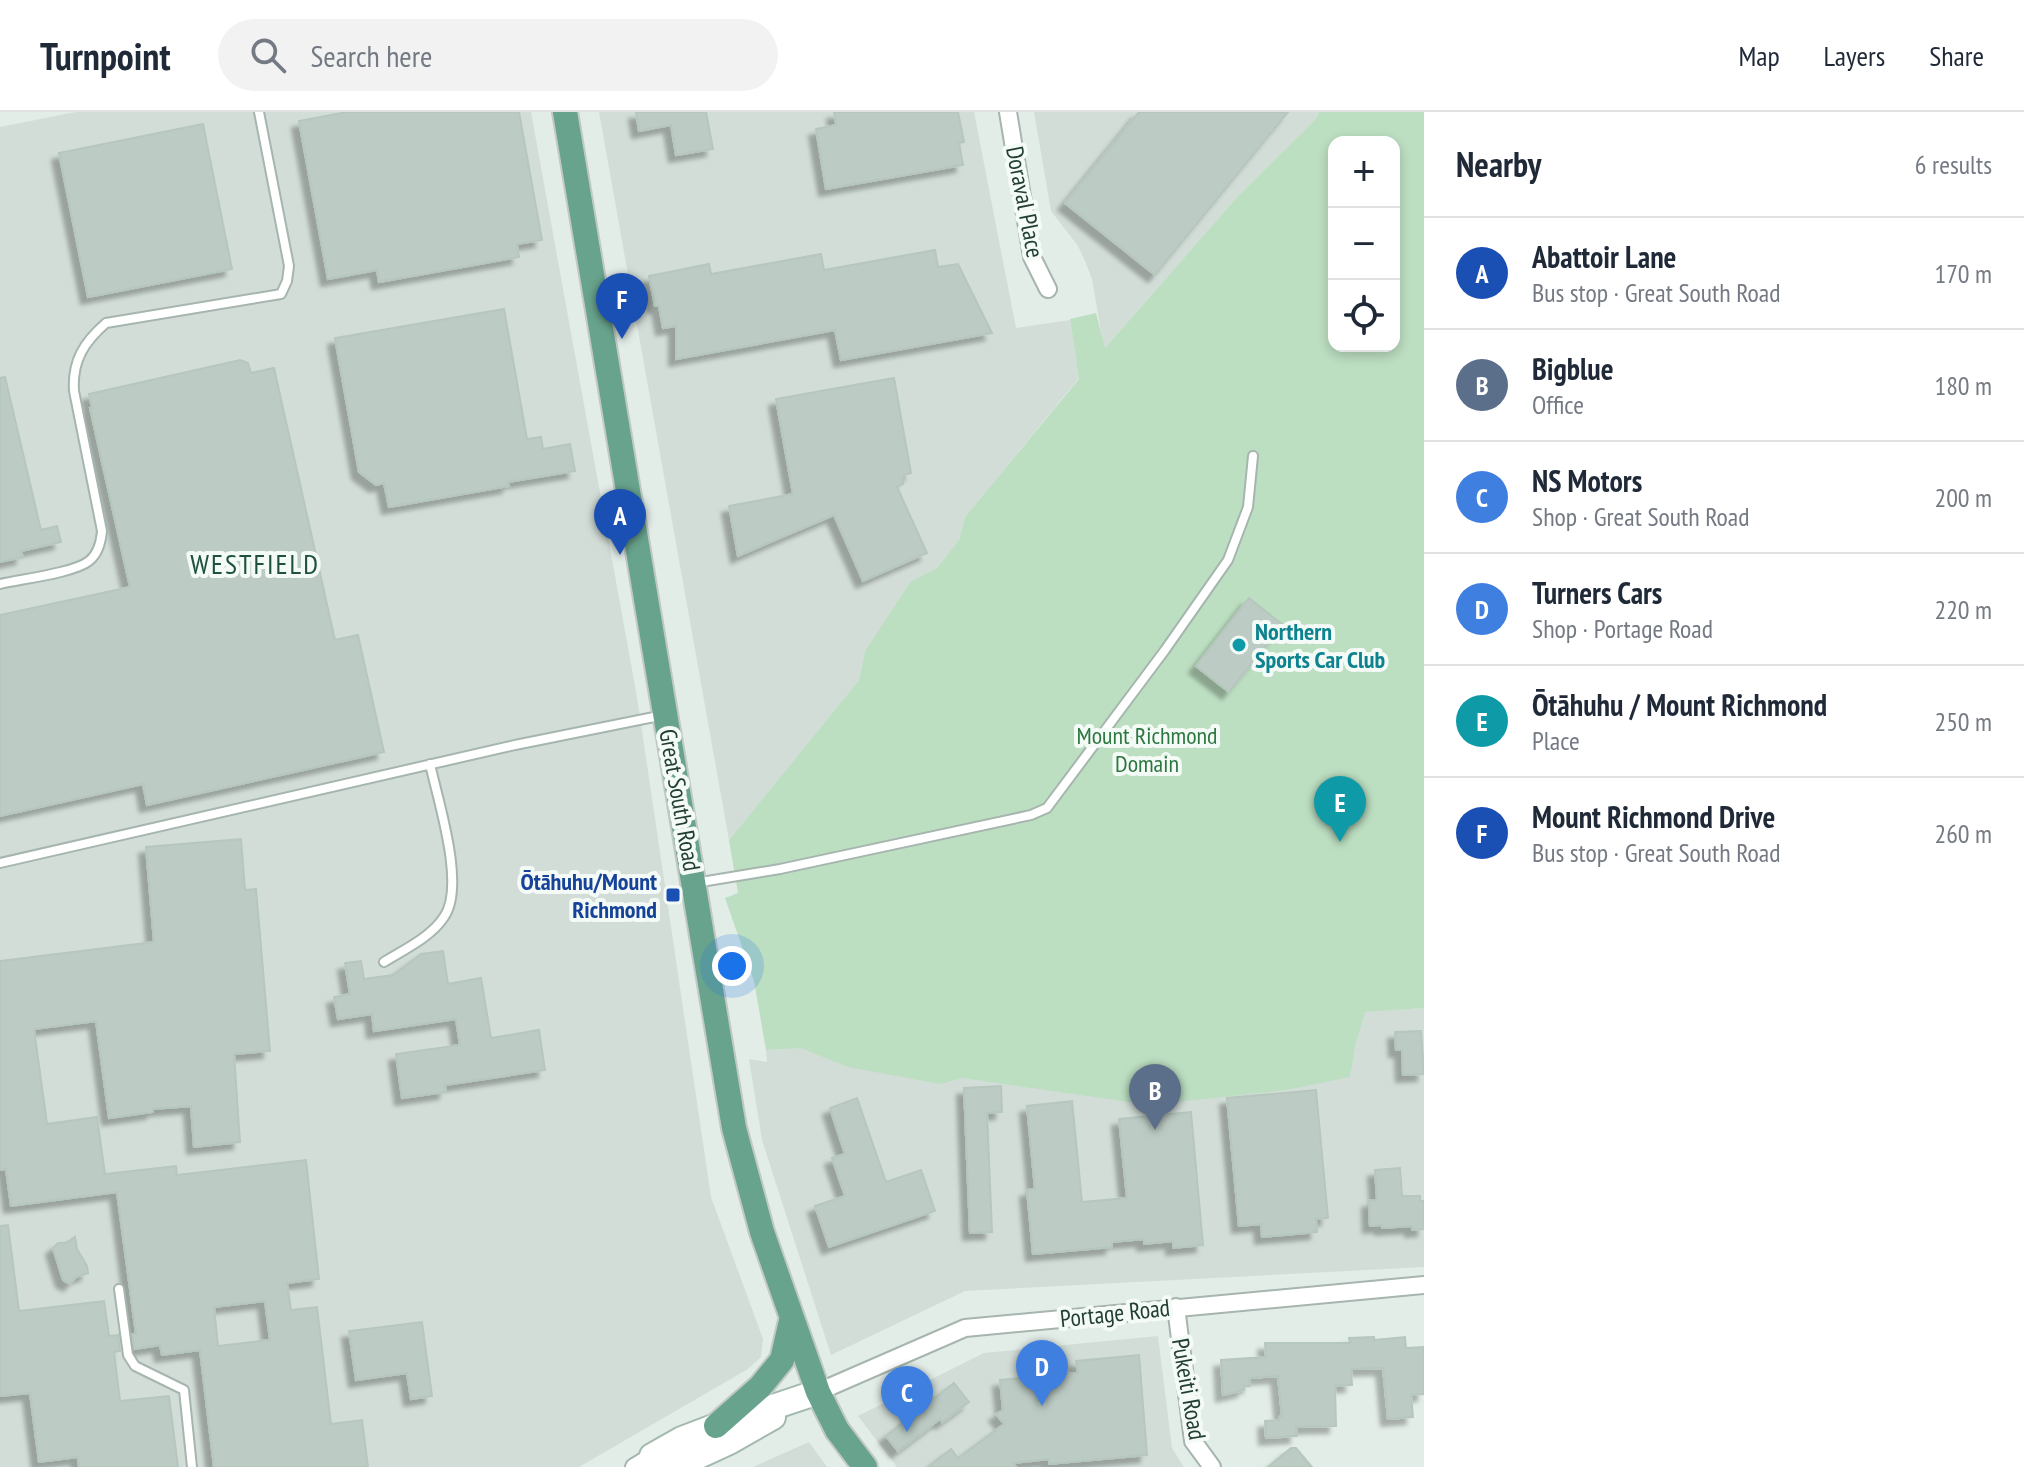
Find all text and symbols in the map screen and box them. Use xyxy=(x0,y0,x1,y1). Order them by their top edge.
search box xyxy=(218,19,778,91)
text: Turnpoint xyxy=(40,31,170,80)
icon: search xyxy=(246,33,290,77)
text: Search here xyxy=(310,36,432,75)
text: Map xyxy=(1738,37,1780,74)
text: Layers xyxy=(1824,37,1885,74)
text: Share xyxy=(1929,37,1984,74)
map controls xyxy=(1328,136,1400,352)
button: + xyxy=(1328,136,1400,208)
text: Nearby xyxy=(1456,142,1541,186)
street label: Doraval Place xyxy=(999,144,1051,260)
text: 6 results xyxy=(1915,148,1992,181)
button: − xyxy=(1328,208,1400,280)
text: Abattoir Lane xyxy=(1532,237,1676,276)
text: A xyxy=(1475,257,1489,290)
text: 170 m xyxy=(1934,257,1992,290)
pin: F xyxy=(596,273,648,339)
text: Bus stop · Great South Road xyxy=(1532,276,1780,309)
button: locate xyxy=(1328,280,1400,352)
text: Bigblue xyxy=(1532,349,1614,388)
text: B xyxy=(1476,369,1488,402)
text: 180 m xyxy=(1934,369,1992,402)
text: Office xyxy=(1532,388,1584,421)
text: NS Motors xyxy=(1532,461,1642,500)
text: C xyxy=(1476,481,1488,514)
text: 200 m xyxy=(1934,481,1992,514)
pin: A xyxy=(594,489,646,555)
text: Shop · Great South Road xyxy=(1532,500,1750,533)
district label: WESTFIELD xyxy=(190,545,320,582)
text: Turners Cars xyxy=(1532,573,1662,612)
text: D xyxy=(1475,593,1489,626)
text: 220 m xyxy=(1934,593,1992,626)
text: Shop · Portage Road xyxy=(1532,612,1713,645)
place label: Northern Sports Car Club xyxy=(1255,616,1385,675)
marker: Northern Sports Car Club xyxy=(1230,636,1248,654)
text: Ōtāhuhu / Mount Richmond xyxy=(1532,685,1827,724)
text: E xyxy=(1476,705,1488,738)
text: 250 m xyxy=(1934,705,1992,738)
park label: Mount Richmond Domain xyxy=(1076,720,1218,779)
text: Place xyxy=(1532,724,1580,757)
street label: Great South Road xyxy=(652,726,708,874)
pin: E xyxy=(1314,776,1366,842)
text: Mount Richmond Drive xyxy=(1532,797,1775,836)
text: F xyxy=(1477,817,1487,850)
text: 260 m xyxy=(1934,817,1992,850)
text: Bus stop · Great South Road xyxy=(1532,836,1780,869)
place label: Ōtāhuhu/Mount Richmond xyxy=(520,866,657,925)
marker: Ōtāhuhu/Mount Richmond xyxy=(664,886,682,904)
your location xyxy=(712,946,752,986)
pin: B xyxy=(1129,1064,1181,1130)
street label: Portage Road xyxy=(1059,1292,1171,1334)
street label: Pukeiti Road xyxy=(1165,1336,1213,1442)
pin: D xyxy=(1016,1340,1068,1406)
pin: C xyxy=(881,1366,933,1432)

